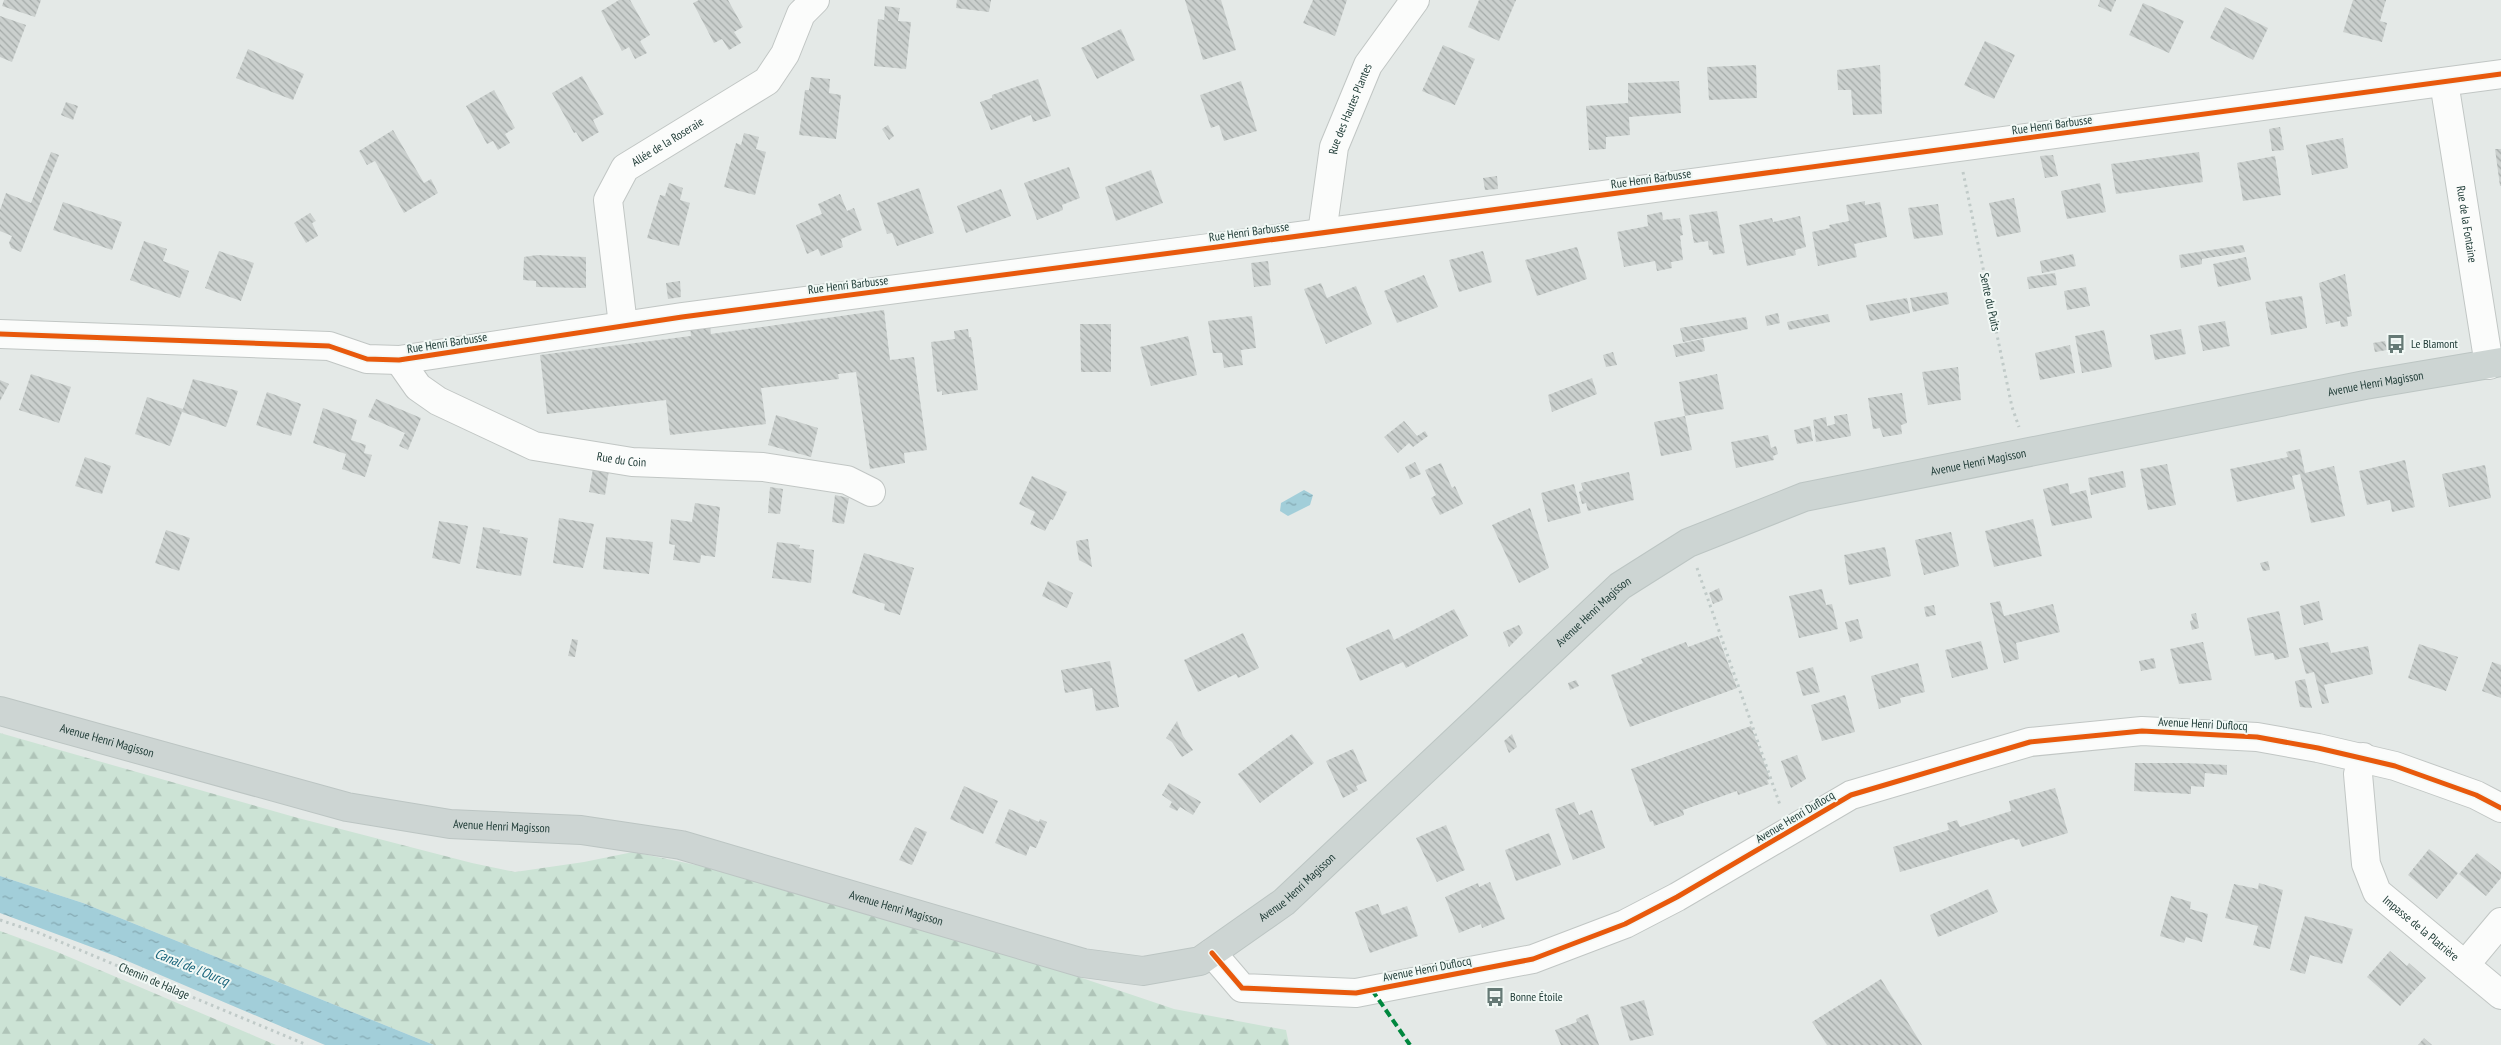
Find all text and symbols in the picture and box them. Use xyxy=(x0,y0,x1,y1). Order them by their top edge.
street label: Rue des Hautes Plantes xyxy=(1325,61,1375,155)
street label: Rue Henri Barbusse xyxy=(2011,111,2093,138)
street label: Allée de la Roseraie xyxy=(628,114,706,169)
street label: Rue Henri Barbusse xyxy=(1610,165,1692,192)
street label: Rue de la Fontaine xyxy=(2454,185,2481,264)
street label: Rue Henri Barbusse xyxy=(1208,218,1290,245)
street label: Sente du Puits xyxy=(1977,271,2004,332)
street label: Rue Henri Barbusse xyxy=(807,272,889,297)
street label: Rue Henri Barbusse xyxy=(406,329,488,356)
bus stop icon: Le Blamont xyxy=(2385,333,2407,355)
place label: Le Blamont xyxy=(2411,336,2458,351)
street label: Avenue Henri Magisson xyxy=(2326,367,2425,399)
street label: Avenue Henri Magisson xyxy=(1929,445,2027,479)
street label: Rue du Coin xyxy=(596,448,646,470)
street label: Avenue Henri Magisson xyxy=(1552,573,1633,650)
street label: Avenue Henri Duflocq xyxy=(2158,714,2248,733)
street label: Avenue Henri Magisson xyxy=(58,720,156,760)
street label: Avenue Henri Duflocq xyxy=(1752,787,1837,846)
street label: Avenue Henri Magisson xyxy=(453,816,550,836)
street label: Avenue Henri Magisson xyxy=(1256,850,1338,924)
street label: Avenue Henri Magisson xyxy=(848,887,945,929)
street label: Impasse de la Platrière xyxy=(2380,892,2462,964)
water label: Canal de l'Ourcq xyxy=(152,944,233,990)
street label: Avenue Henri Duflocq xyxy=(1382,953,1472,984)
street label: Chemin de Halage xyxy=(116,959,192,1002)
bus stop icon: Bonne Étoile xyxy=(1484,986,1506,1008)
place label: Bonne Étoile xyxy=(1510,989,1563,1004)

